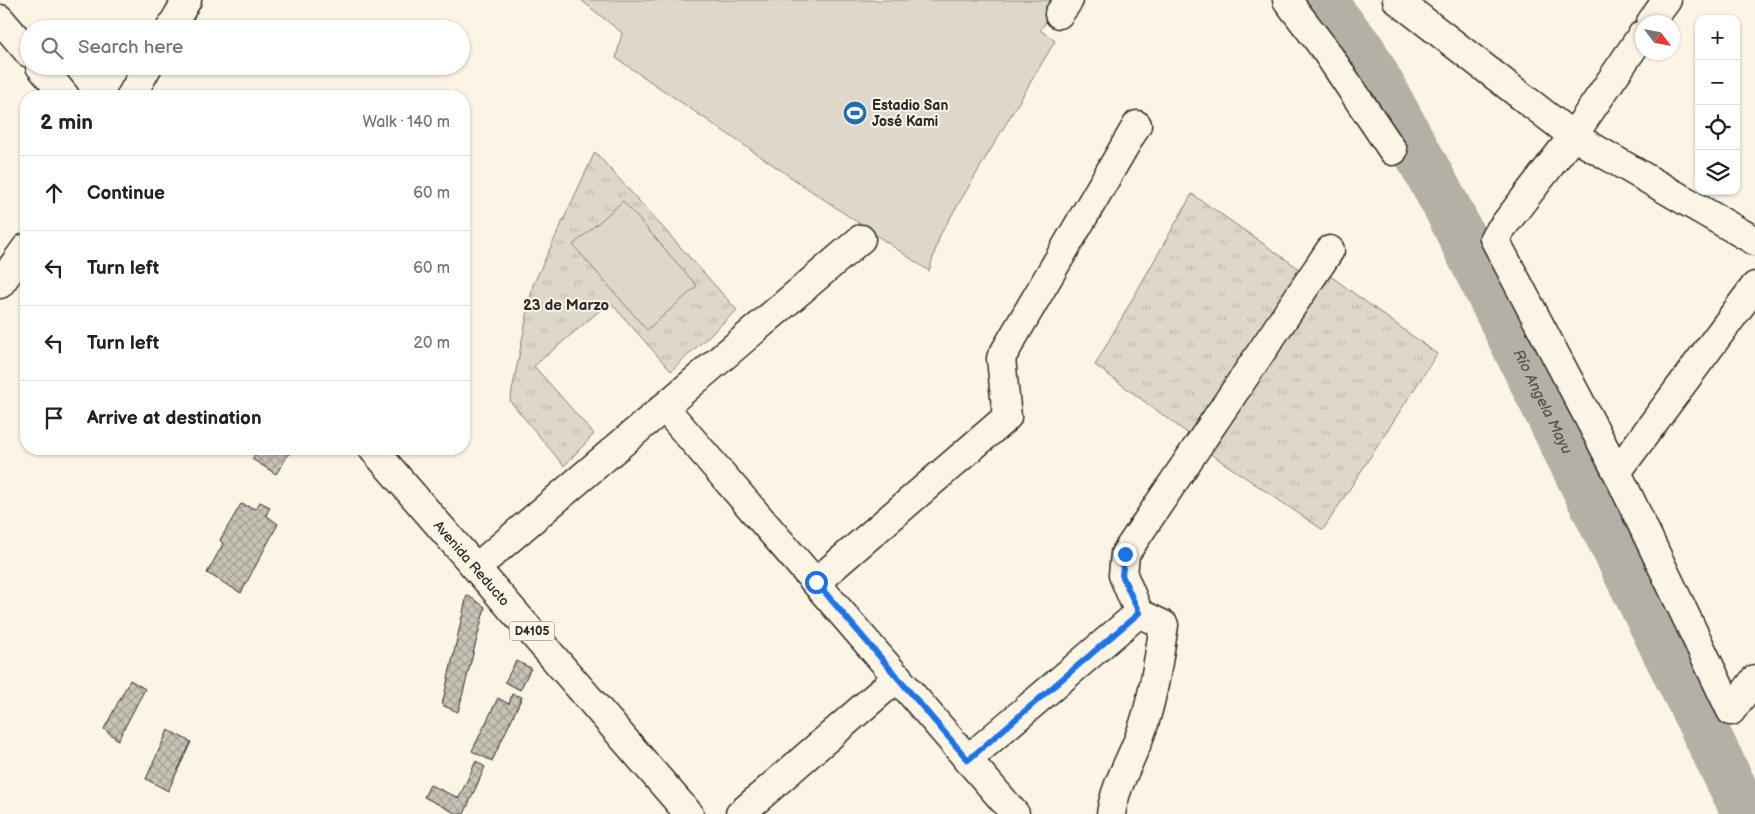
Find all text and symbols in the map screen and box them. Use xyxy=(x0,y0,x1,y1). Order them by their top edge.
north arrow xyxy=(1635,15,1680,60)
map controls xyxy=(1695,15,1740,195)
button: + xyxy=(1695,15,1740,60)
search box xyxy=(20,20,470,75)
icon: search xyxy=(38,34,66,62)
text: Search here xyxy=(78,36,183,59)
button: − xyxy=(1695,60,1740,105)
place label: Estadio San José Kami xyxy=(872,97,948,130)
sports icon: Estadio San José Kami xyxy=(842,100,868,126)
button: locate xyxy=(1695,105,1740,150)
text: 2 min xyxy=(40,110,93,135)
text: Walk · 140 m xyxy=(363,113,450,132)
button: layers xyxy=(1695,150,1740,195)
icon: ahead xyxy=(40,179,68,207)
text: Continue xyxy=(87,182,165,205)
text: 60 m xyxy=(413,184,450,203)
icon: left xyxy=(40,254,68,282)
text: Turn left xyxy=(87,257,159,280)
text: 60 m xyxy=(413,259,450,278)
district label: 23 de Marzo xyxy=(523,296,609,315)
icon: left xyxy=(40,329,68,357)
text: Turn left xyxy=(87,332,159,355)
text: 20 m xyxy=(414,334,450,353)
water label: Río Angela Mayu xyxy=(1509,346,1577,458)
icon: arrive xyxy=(40,404,68,432)
text: Arrive at destination xyxy=(87,407,262,430)
street label: Avenida Reducto xyxy=(430,517,513,609)
route end xyxy=(1114,543,1137,566)
route start xyxy=(805,571,828,594)
road number: D4105 xyxy=(510,622,554,640)

